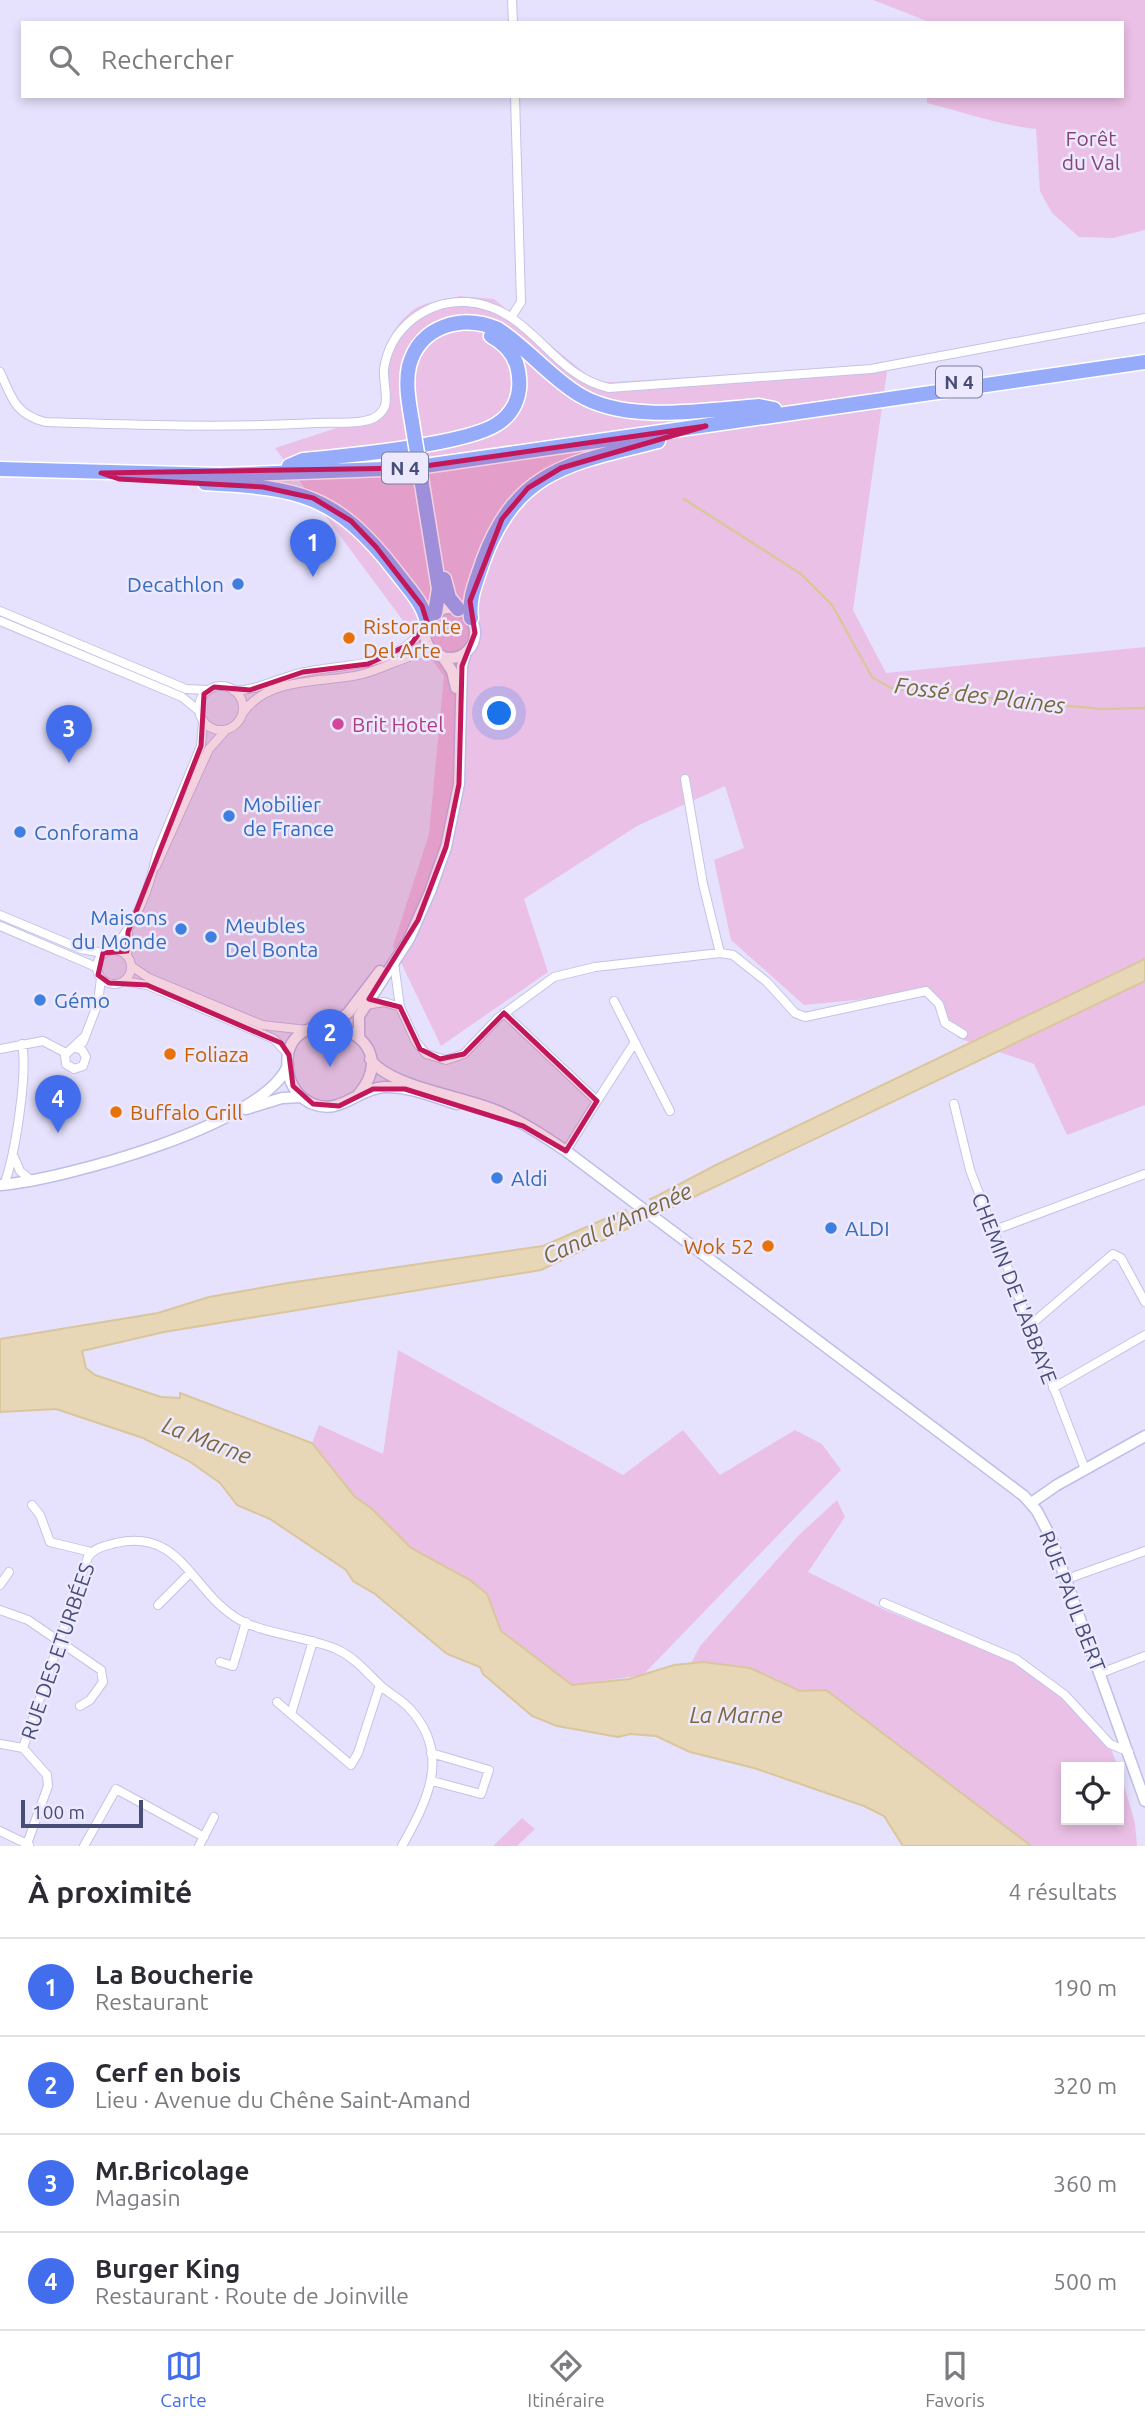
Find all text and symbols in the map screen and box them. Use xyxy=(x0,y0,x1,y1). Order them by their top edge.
search box xyxy=(21,21,1124,98)
icon: search xyxy=(45,41,83,79)
text: Rechercher xyxy=(101,45,234,74)
park label: Forêt du Val xyxy=(1062,126,1120,174)
road number: N 4 xyxy=(936,366,982,398)
road number: N 4 xyxy=(382,453,428,484)
pin: 1 xyxy=(290,519,336,577)
place label: Decathlon xyxy=(127,572,224,596)
marker: Decathlon xyxy=(230,576,246,592)
place label: Ristorante Del Arte xyxy=(363,614,461,662)
marker: Ristorante Del Arte xyxy=(341,630,357,646)
water label: Fossé des Plaines xyxy=(893,672,1067,718)
your location xyxy=(482,696,516,730)
pin: 3 xyxy=(46,705,92,763)
place label: Brit Hotel xyxy=(352,712,444,736)
marker: Brit Hotel xyxy=(330,716,346,732)
place label: Mobilier de France xyxy=(243,792,334,840)
marker: Mobilier de France xyxy=(221,808,237,824)
place label: Conforama xyxy=(34,820,139,844)
marker: Conforama xyxy=(12,824,28,840)
place label: Maisons du Monde xyxy=(72,905,167,953)
place label: Meubles Del Bonta xyxy=(225,913,318,961)
marker: Maisons du Monde xyxy=(173,921,189,937)
marker: Meubles Del Bonta xyxy=(203,929,219,945)
place label: Gémo xyxy=(54,988,110,1012)
marker: Gémo xyxy=(32,992,48,1008)
pin: 2 xyxy=(307,1009,353,1067)
place label: Foliaza xyxy=(184,1042,249,1066)
marker: Foliaza xyxy=(162,1046,178,1062)
pin: 4 xyxy=(35,1075,81,1133)
place label: Buffalo Grill xyxy=(130,1100,243,1124)
marker: Buffalo Grill xyxy=(108,1104,124,1120)
place label: Aldi xyxy=(511,1166,548,1190)
marker: Aldi xyxy=(489,1170,505,1186)
water label: Canal d'Amenée xyxy=(538,1177,696,1268)
street label: CHEMIN DE L'ABBAYE xyxy=(967,1189,1063,1387)
place label: ALDI xyxy=(845,1216,890,1240)
marker: ALDI xyxy=(823,1220,839,1236)
place label: Wok 52 xyxy=(684,1234,754,1258)
marker: Wok 52 xyxy=(760,1238,776,1254)
water label: La Marne xyxy=(159,1412,255,1469)
street label: RUE PAUL BERT xyxy=(1035,1527,1111,1675)
street label: RUE DES ETURBÉES xyxy=(15,1560,99,1742)
water label: La Marne xyxy=(689,1702,783,1727)
map controls xyxy=(1061,1762,1124,1825)
button: locate xyxy=(1061,1762,1124,1825)
scale bar xyxy=(21,1797,144,1829)
text: 100 m xyxy=(32,1801,85,1823)
text: À proximité xyxy=(28,1875,192,1909)
text: 4 résultats xyxy=(1008,1879,1117,1904)
text: La Boucherie xyxy=(95,1960,254,1989)
text: 1 xyxy=(45,1975,57,2000)
text: 190 m xyxy=(1053,1975,1117,2000)
text: Restaurant xyxy=(95,1989,209,2014)
text: Cerf en bois xyxy=(95,2058,241,2087)
text: 2 xyxy=(45,2073,57,2098)
text: 320 m xyxy=(1053,2073,1117,2098)
text: Lieu · Avenue du Chêne Saint-Amand xyxy=(95,2087,471,2112)
text: Mr.Bricolage xyxy=(95,2156,249,2185)
text: 3 xyxy=(45,2171,57,2196)
text: 360 m xyxy=(1053,2171,1117,2196)
text: Magasin xyxy=(95,2185,181,2210)
text: Burger King xyxy=(95,2254,240,2283)
text: 4 xyxy=(45,2269,57,2294)
text: 500 m xyxy=(1053,2269,1117,2294)
text: Restaurant · Route de Joinville xyxy=(95,2283,409,2308)
tab: Carte xyxy=(160,2347,207,2411)
tab: Itinéraire xyxy=(527,2347,605,2411)
tab: Favoris xyxy=(925,2347,985,2411)

